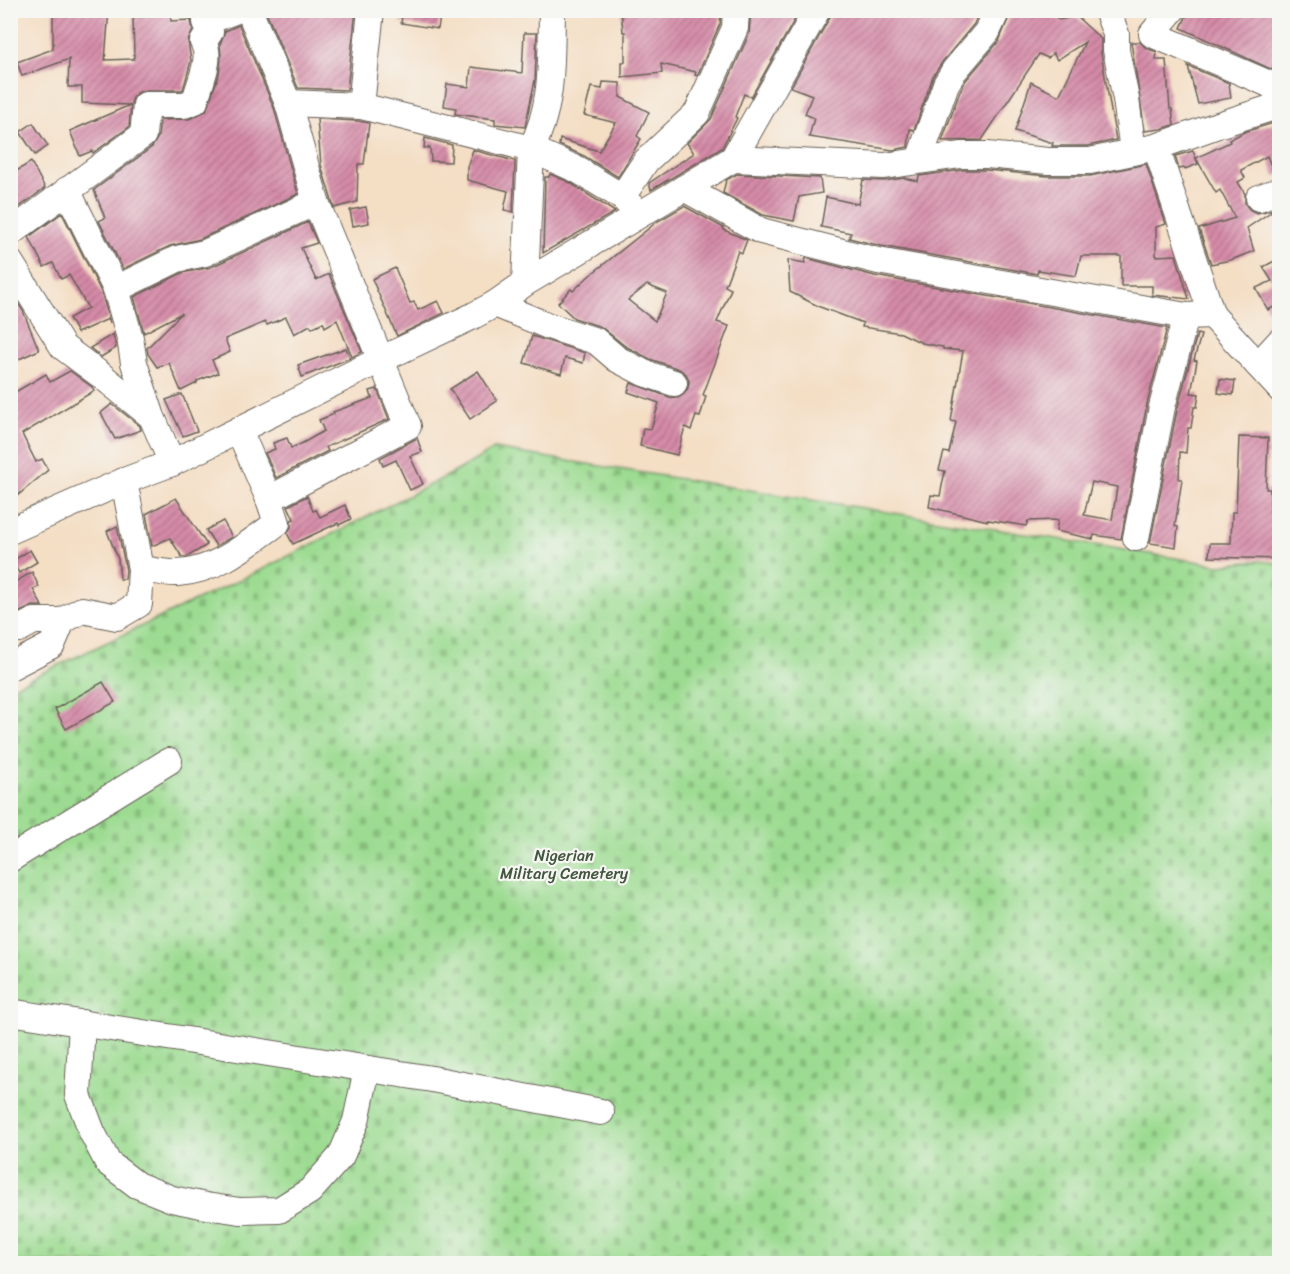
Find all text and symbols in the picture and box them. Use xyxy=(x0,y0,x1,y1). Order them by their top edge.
park label: Nigerian Military Cemetery xyxy=(500,841,629,888)

